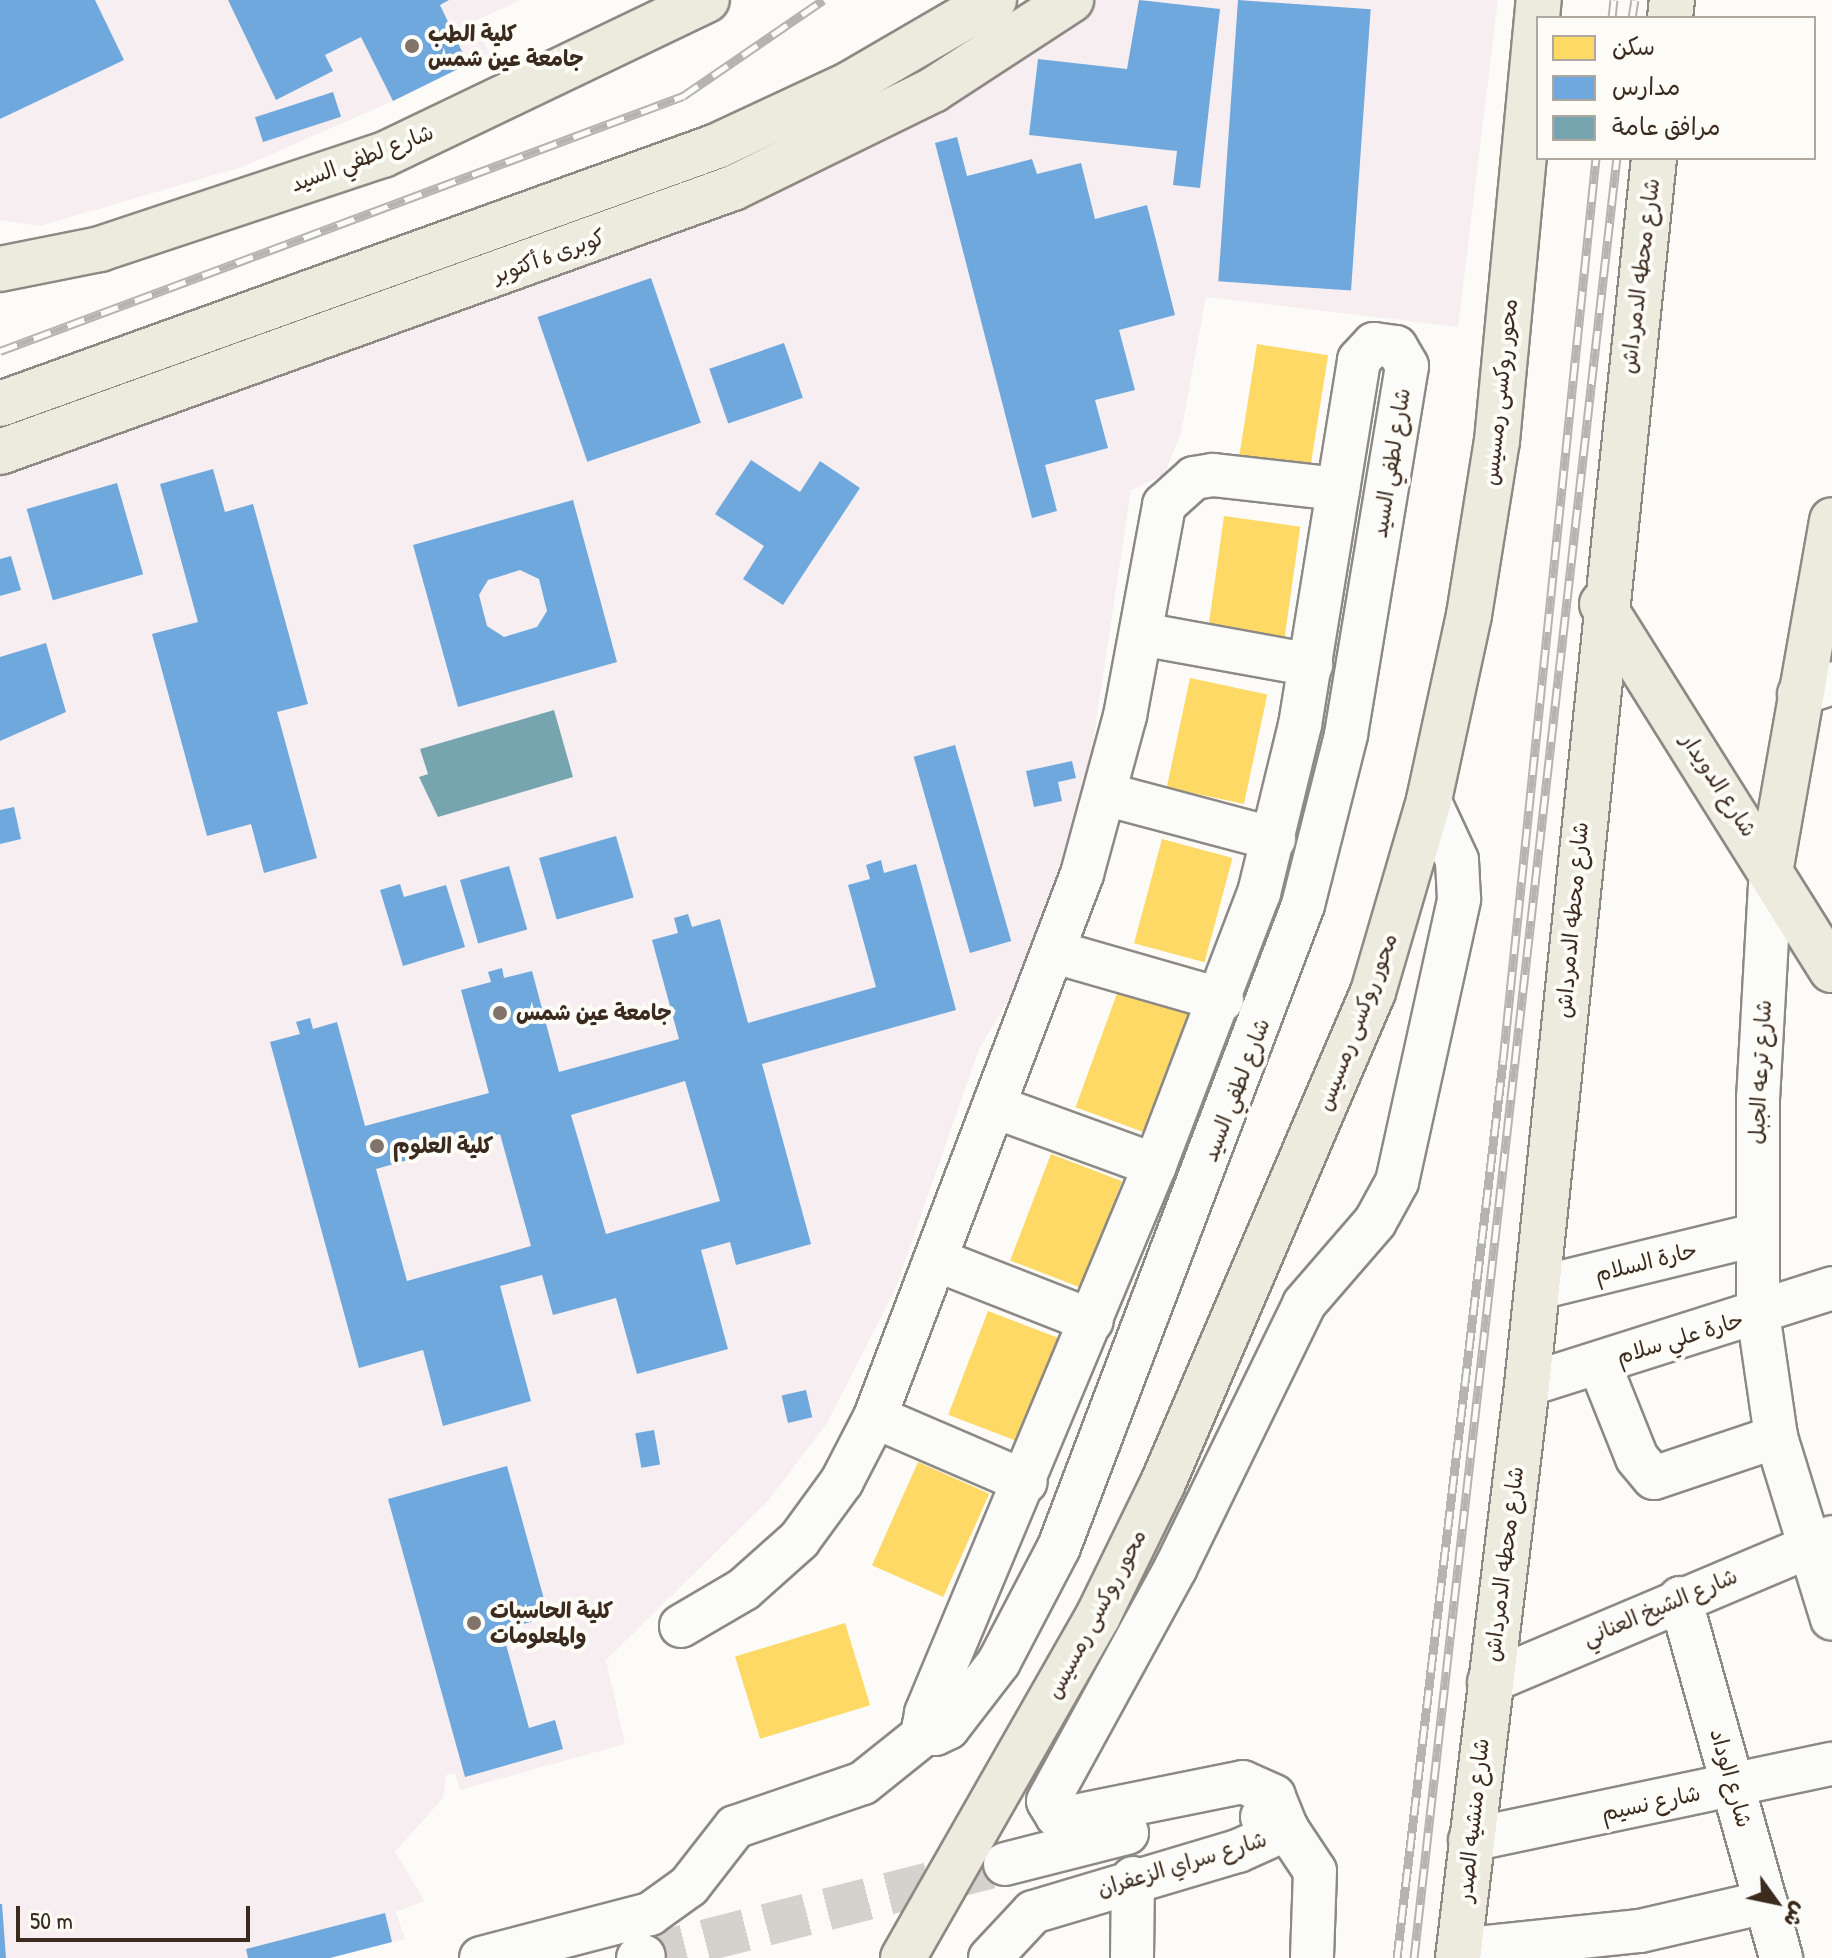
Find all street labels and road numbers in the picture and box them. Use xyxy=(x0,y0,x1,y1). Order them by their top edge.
street label: شارع لطفي السيد xyxy=(287,119,437,197)
street label: شارع محطه الدمرداش xyxy=(1615,177,1665,375)
street label: كوبرى 6 أكتوبر xyxy=(489,224,609,288)
street label: محور روكسى رمسيس xyxy=(1477,297,1523,487)
street label: شارع لطفي السيد xyxy=(1366,386,1416,540)
street label: شارع الدويدار xyxy=(1676,728,1762,842)
street label: شارع محطه الدمرداش xyxy=(1550,821,1594,1019)
street label: محور روكسى رمسيس xyxy=(1311,930,1403,1114)
street label: شارع ترعه الجبل xyxy=(1743,999,1777,1145)
street label: شارع لطفي السيد xyxy=(1197,1015,1275,1165)
street label: حارة السلام xyxy=(1592,1237,1700,1287)
street label: حارة علي سلام xyxy=(1613,1306,1747,1370)
street label: شارع محطه الدمرداش xyxy=(1479,1465,1529,1663)
street label: محور روكسى رمسيس xyxy=(1040,1525,1152,1703)
street label: شارع الشيخ العناني xyxy=(1579,1563,1741,1651)
street label: شارع الوداد xyxy=(1704,1725,1758,1831)
street label: شارع منشيه الصدر xyxy=(1451,1737,1495,1903)
street label: شارع نسيم xyxy=(1599,1780,1703,1826)
street label: شارع سراي الزعفران xyxy=(1094,1826,1270,1902)

